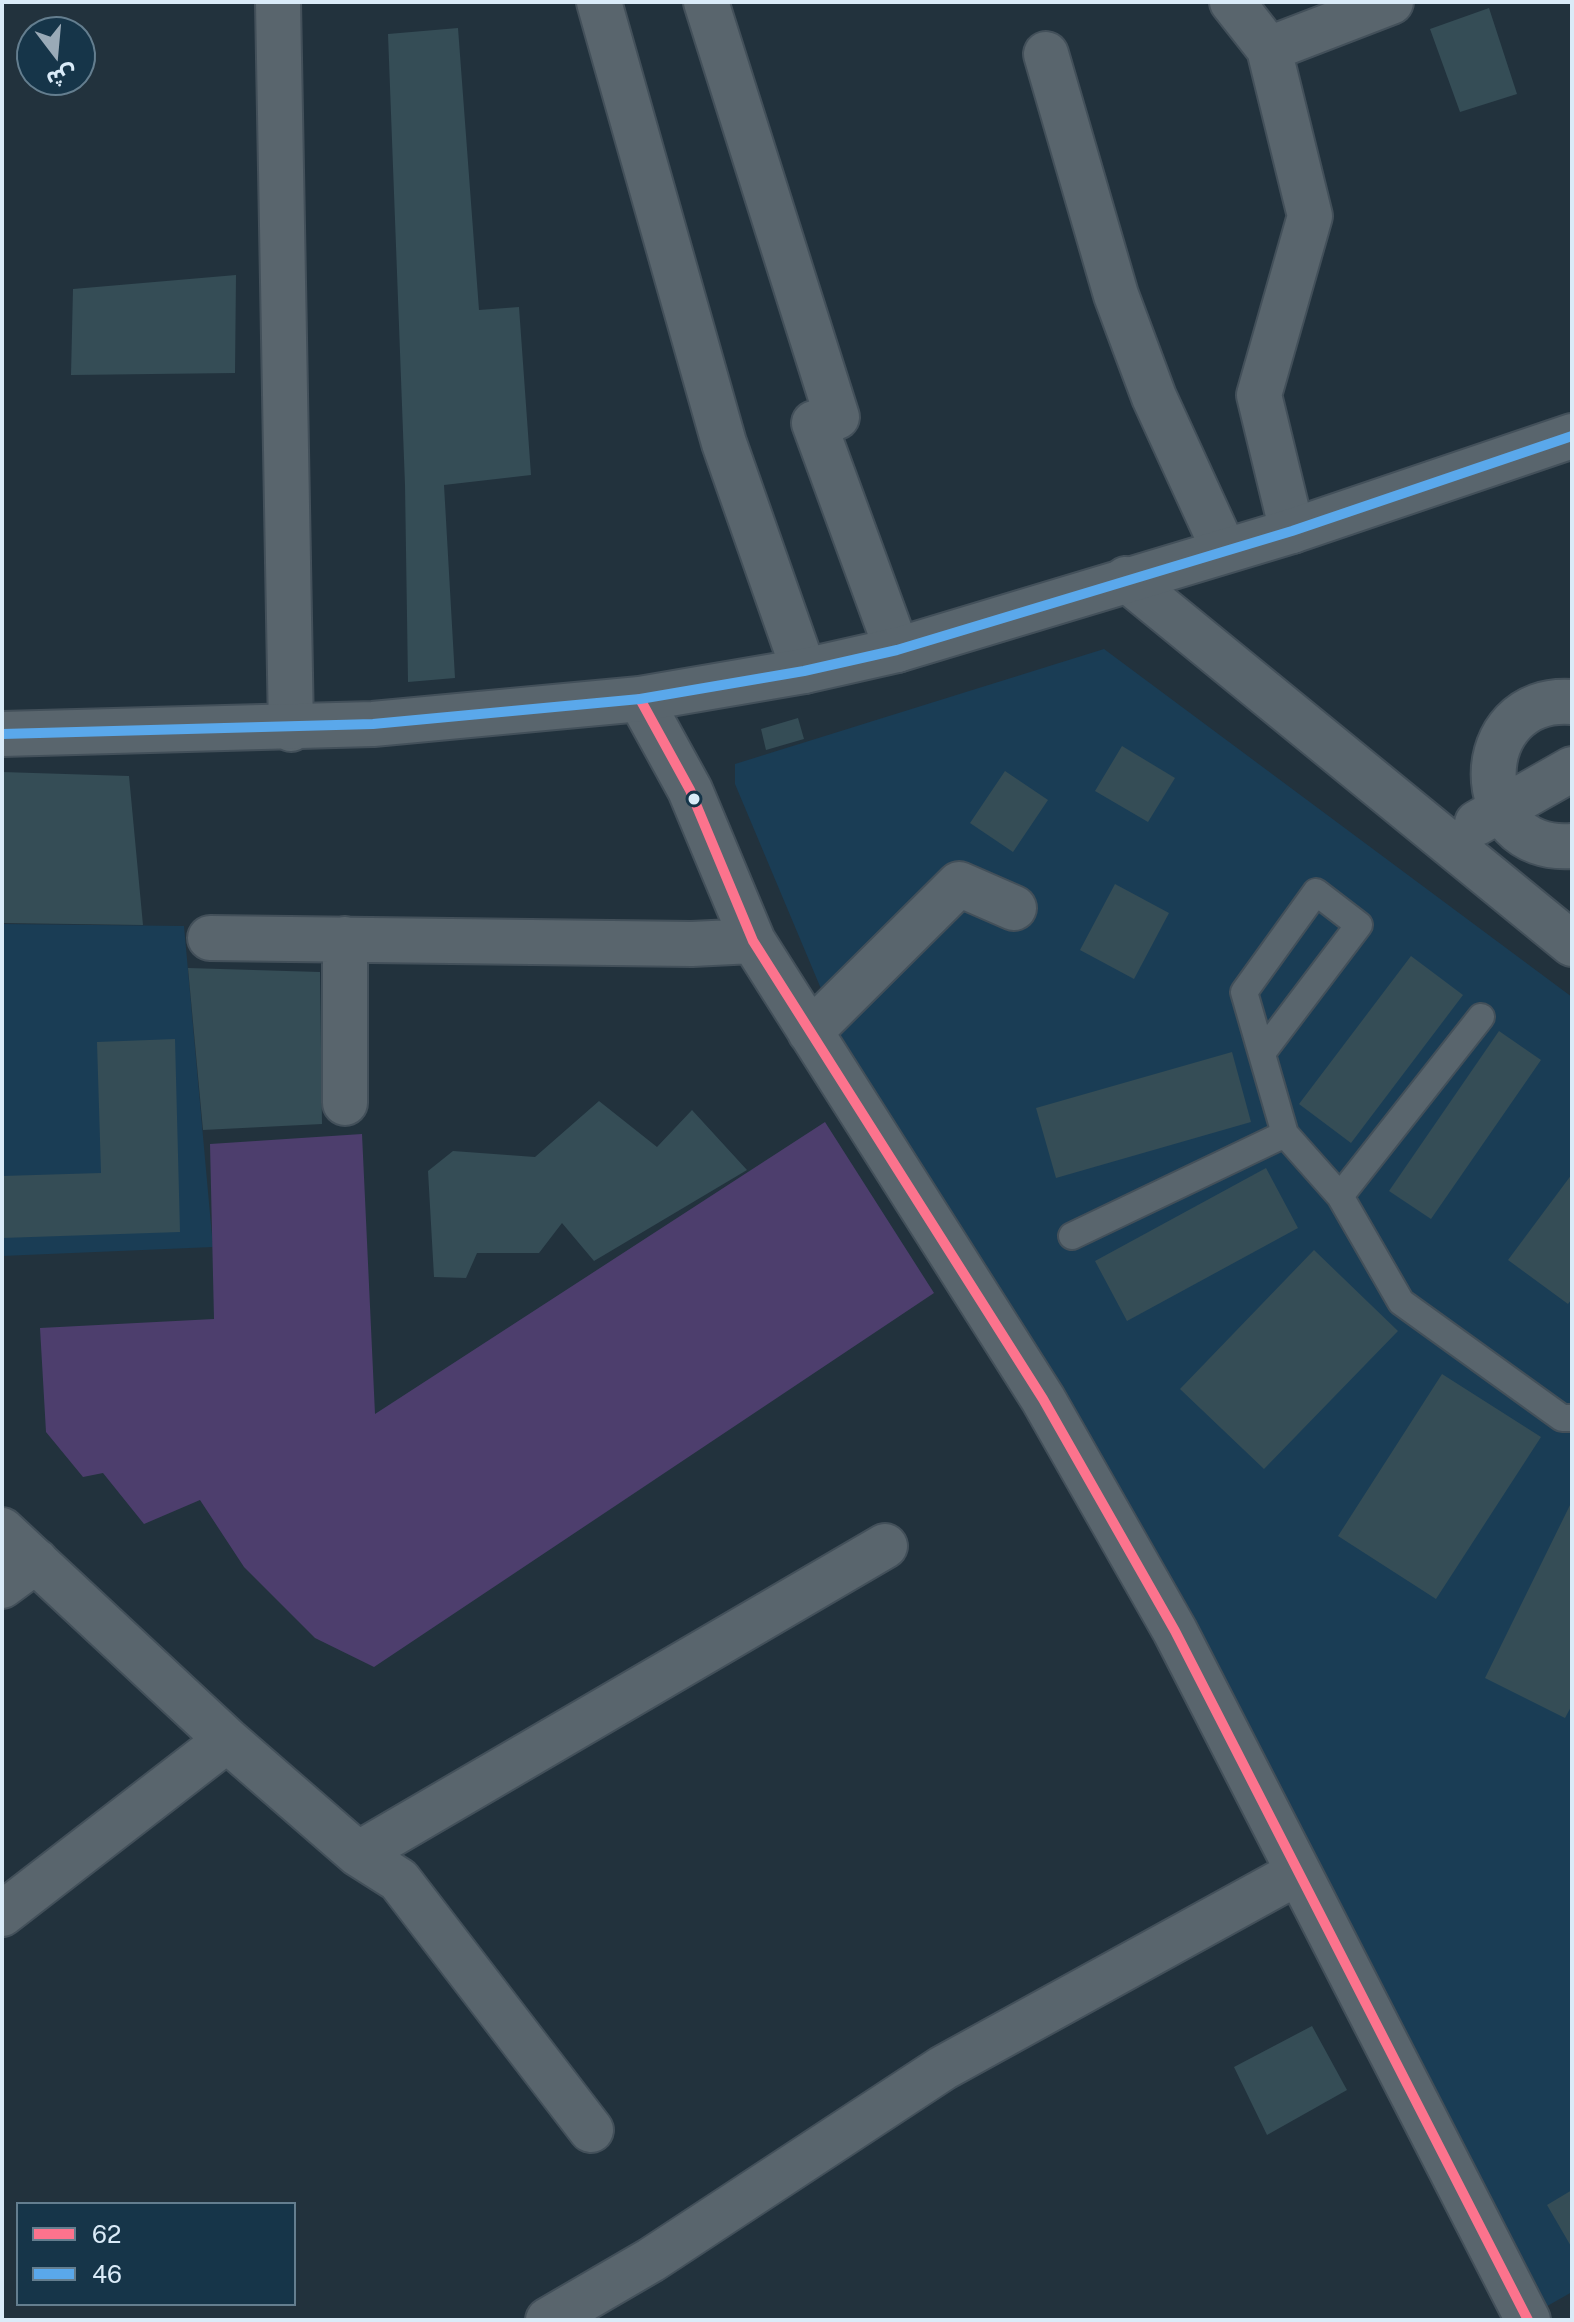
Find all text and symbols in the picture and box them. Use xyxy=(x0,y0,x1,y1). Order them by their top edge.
north arrow xyxy=(16,16,96,96)
text: ش xyxy=(44,60,80,94)
unlabelled marker xyxy=(686,791,702,807)
legend xyxy=(16,2202,296,2306)
text: 62 xyxy=(92,2220,121,2248)
text: 46 xyxy=(92,2260,122,2288)

